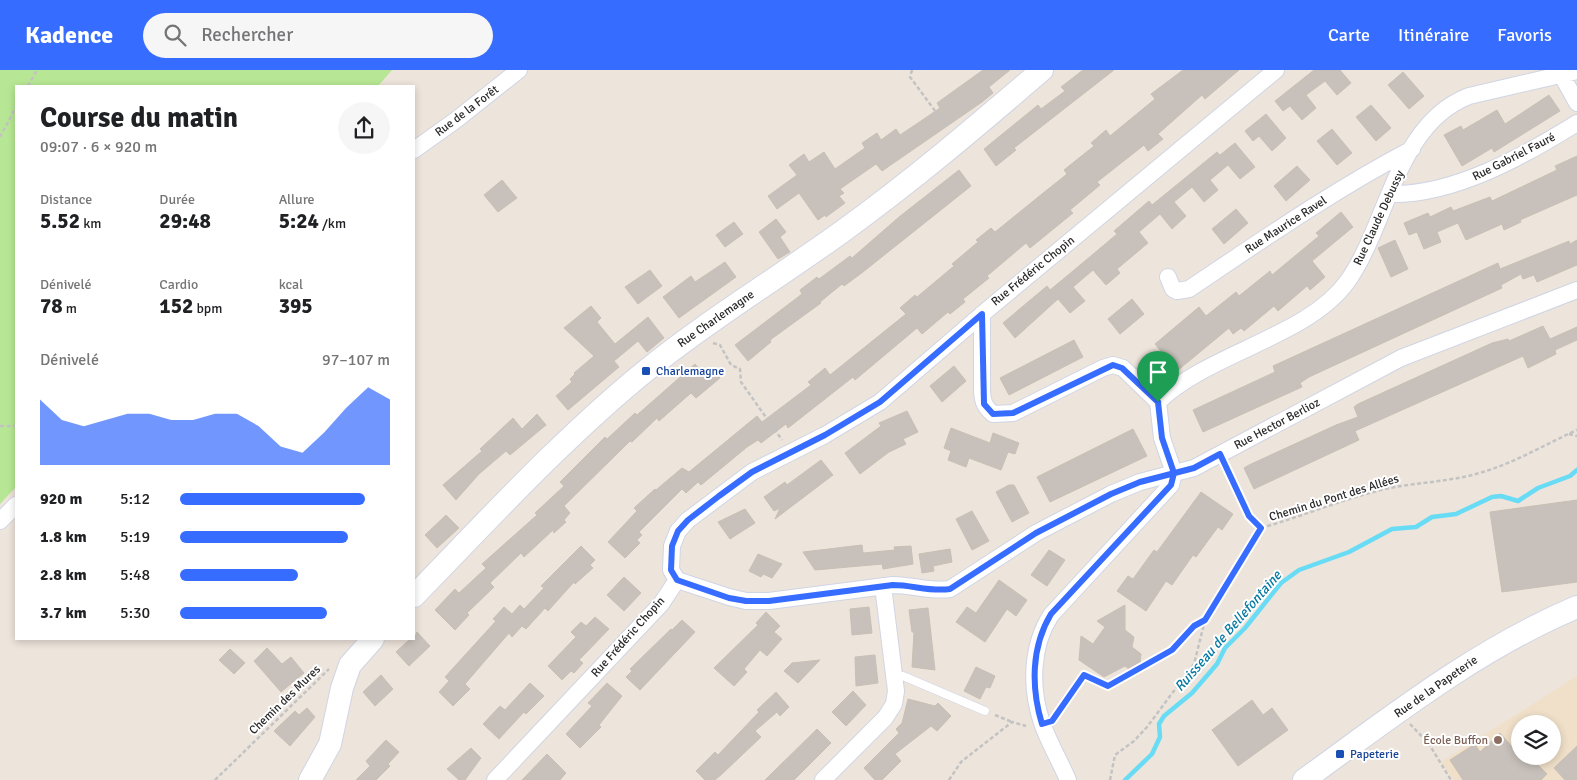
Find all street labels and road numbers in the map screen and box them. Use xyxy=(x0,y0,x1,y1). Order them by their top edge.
street label: Rue de la Forêt xyxy=(432,82,502,140)
street label: Rue Gabriel Fauré xyxy=(1470,130,1558,184)
street label: Rue Claude Debussy xyxy=(1350,168,1408,268)
street label: Rue Maurice Ravel xyxy=(1242,193,1330,257)
street label: Rue Frédéric Chopin xyxy=(988,233,1078,309)
street label: Rue Charlemagne xyxy=(675,287,757,351)
street label: Rue Hector Berlioz xyxy=(1232,395,1322,453)
street label: Chemin du Pont des Allées xyxy=(1267,471,1401,525)
street label: Rue Frédéric Chopin xyxy=(588,594,668,680)
street label: Rue de la Papeterie xyxy=(1391,653,1481,721)
street label: Chemin des Mures xyxy=(246,662,324,738)

